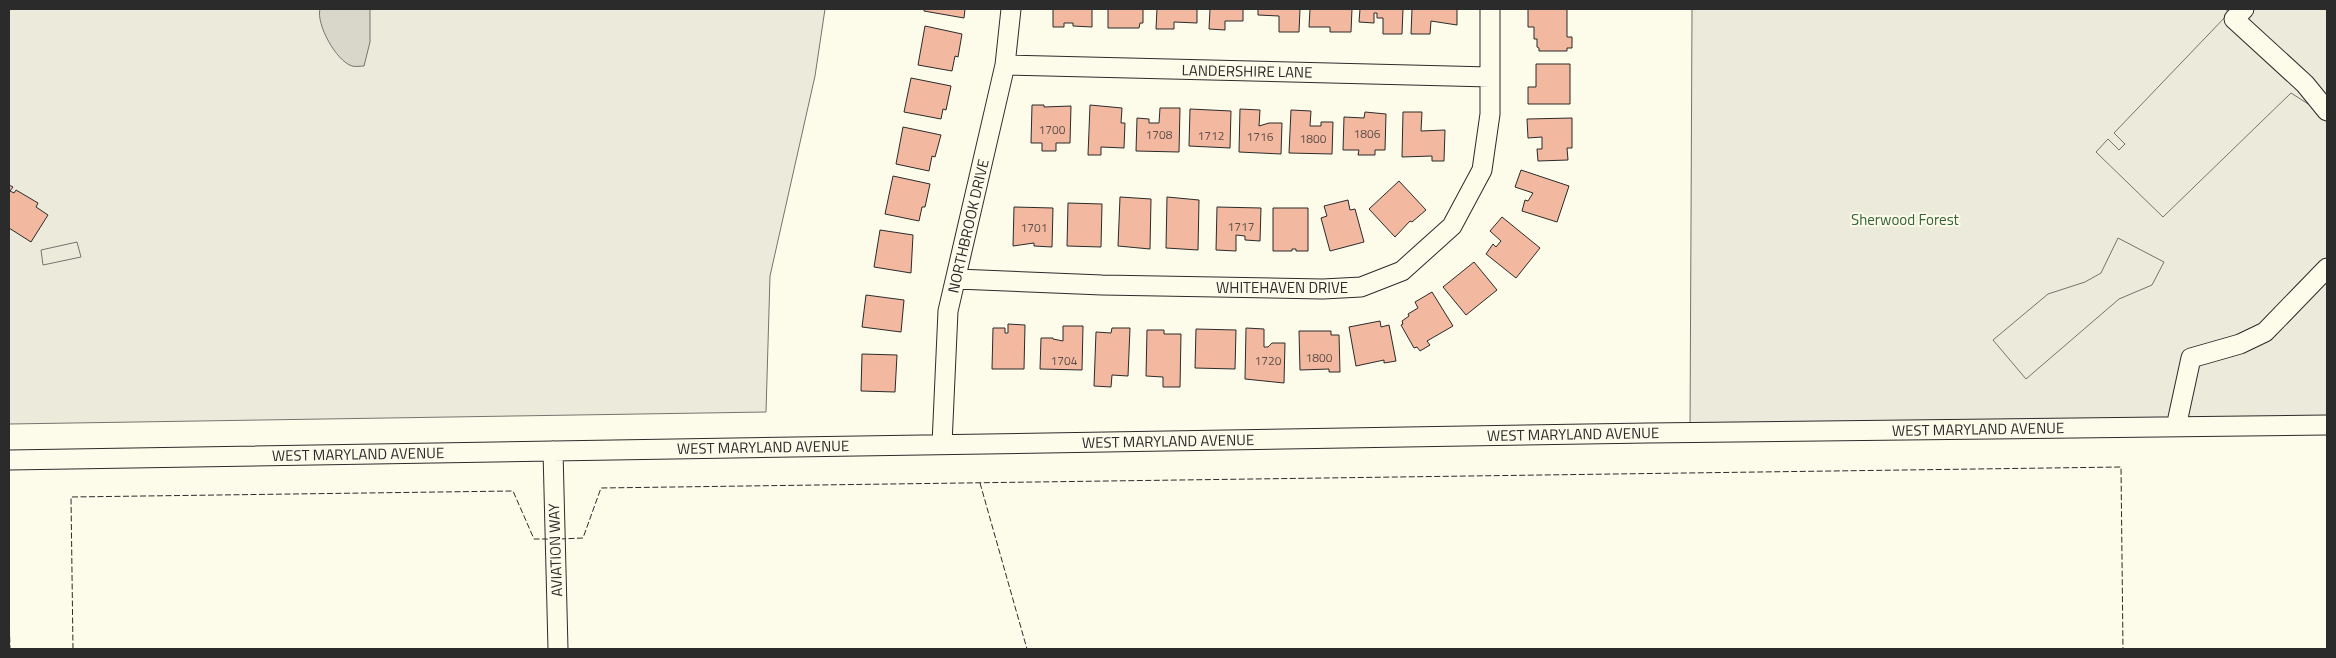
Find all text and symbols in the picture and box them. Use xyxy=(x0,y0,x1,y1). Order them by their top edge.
street label: LANDERSHIRE LANE xyxy=(1181,58,1313,84)
house number: 1700 xyxy=(1039,120,1066,139)
house number: 1806 xyxy=(1354,124,1381,143)
house number: 1708 xyxy=(1146,125,1173,144)
house number: 1712 xyxy=(1198,126,1224,145)
house number: 1716 xyxy=(1247,127,1274,146)
house number: 1800 xyxy=(1300,129,1327,148)
street label: NORTHBROOK DRIVE xyxy=(941,157,995,295)
park label: Sherwood Forest xyxy=(1851,208,1960,231)
house number: 1717 xyxy=(1228,217,1254,236)
house number: 1701 xyxy=(1021,218,1047,237)
street label: WHITEHAVEN DRIVE xyxy=(1216,276,1348,299)
house number: 1800 xyxy=(1306,348,1333,367)
house number: 1704 xyxy=(1051,351,1078,370)
house number: 1720 xyxy=(1255,351,1282,370)
street label: WEST MARYLAND AVENUE xyxy=(1892,416,2064,442)
street label: WEST MARYLAND AVENUE xyxy=(1487,421,1659,447)
street label: WEST MARYLAND AVENUE xyxy=(1082,428,1254,454)
street label: WEST MARYLAND AVENUE xyxy=(677,434,849,460)
street label: WEST MARYLAND AVENUE xyxy=(272,441,444,467)
street label: AVIATION WAY xyxy=(542,503,568,597)

